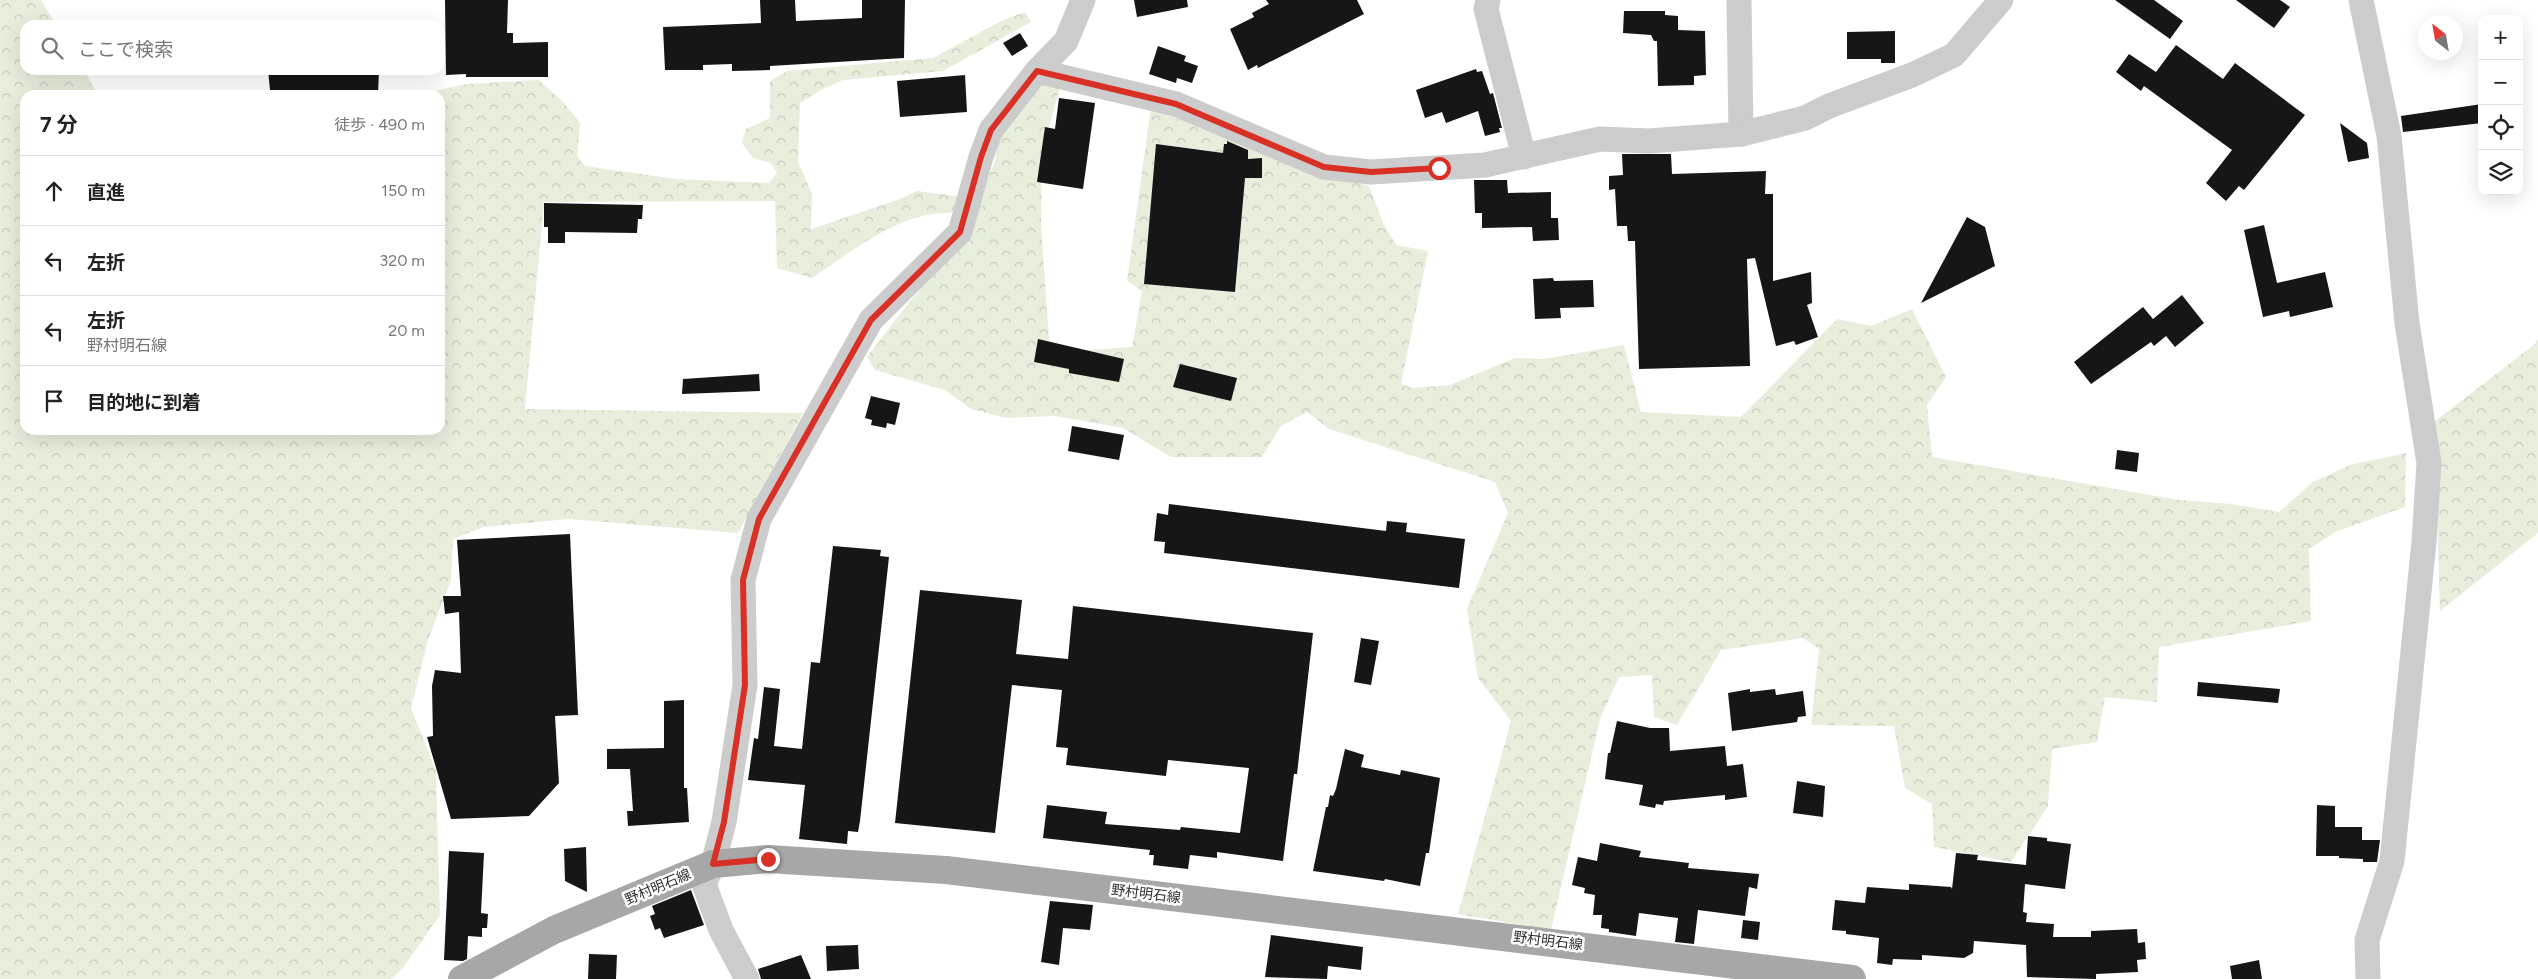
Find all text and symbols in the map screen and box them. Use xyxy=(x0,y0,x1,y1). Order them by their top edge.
north arrow xyxy=(2418,15,2463,60)
map controls xyxy=(2478,15,2523,195)
button: + xyxy=(2478,15,2523,60)
search box xyxy=(20,20,445,75)
icon: search xyxy=(38,34,66,62)
text: ここで検索 xyxy=(78,38,173,61)
button: − xyxy=(2478,60,2523,105)
button: locate xyxy=(2478,105,2523,150)
text: 7 分 xyxy=(40,112,78,137)
text: 徒歩 · 490 m xyxy=(334,115,425,134)
button: layers xyxy=(2478,150,2523,195)
route start xyxy=(1428,157,1451,180)
icon: ahead xyxy=(40,177,68,205)
text: 直進 xyxy=(87,181,125,204)
text: 150 m xyxy=(381,181,425,200)
icon: left xyxy=(40,247,68,275)
text: 左折 xyxy=(87,251,125,274)
text: 320 m xyxy=(380,251,425,270)
text: 左折 xyxy=(87,309,125,332)
icon: left xyxy=(40,317,68,345)
text: 20 m xyxy=(388,321,425,340)
text: 野村明石線 xyxy=(87,336,167,355)
icon: arrive xyxy=(40,387,68,415)
text: 目的地に到着 xyxy=(87,391,201,414)
route end xyxy=(757,848,780,871)
street label: 野村明石線 xyxy=(622,866,694,908)
street label: 野村明石線 xyxy=(1110,881,1182,907)
street label: 野村明石線 xyxy=(1512,928,1584,954)

